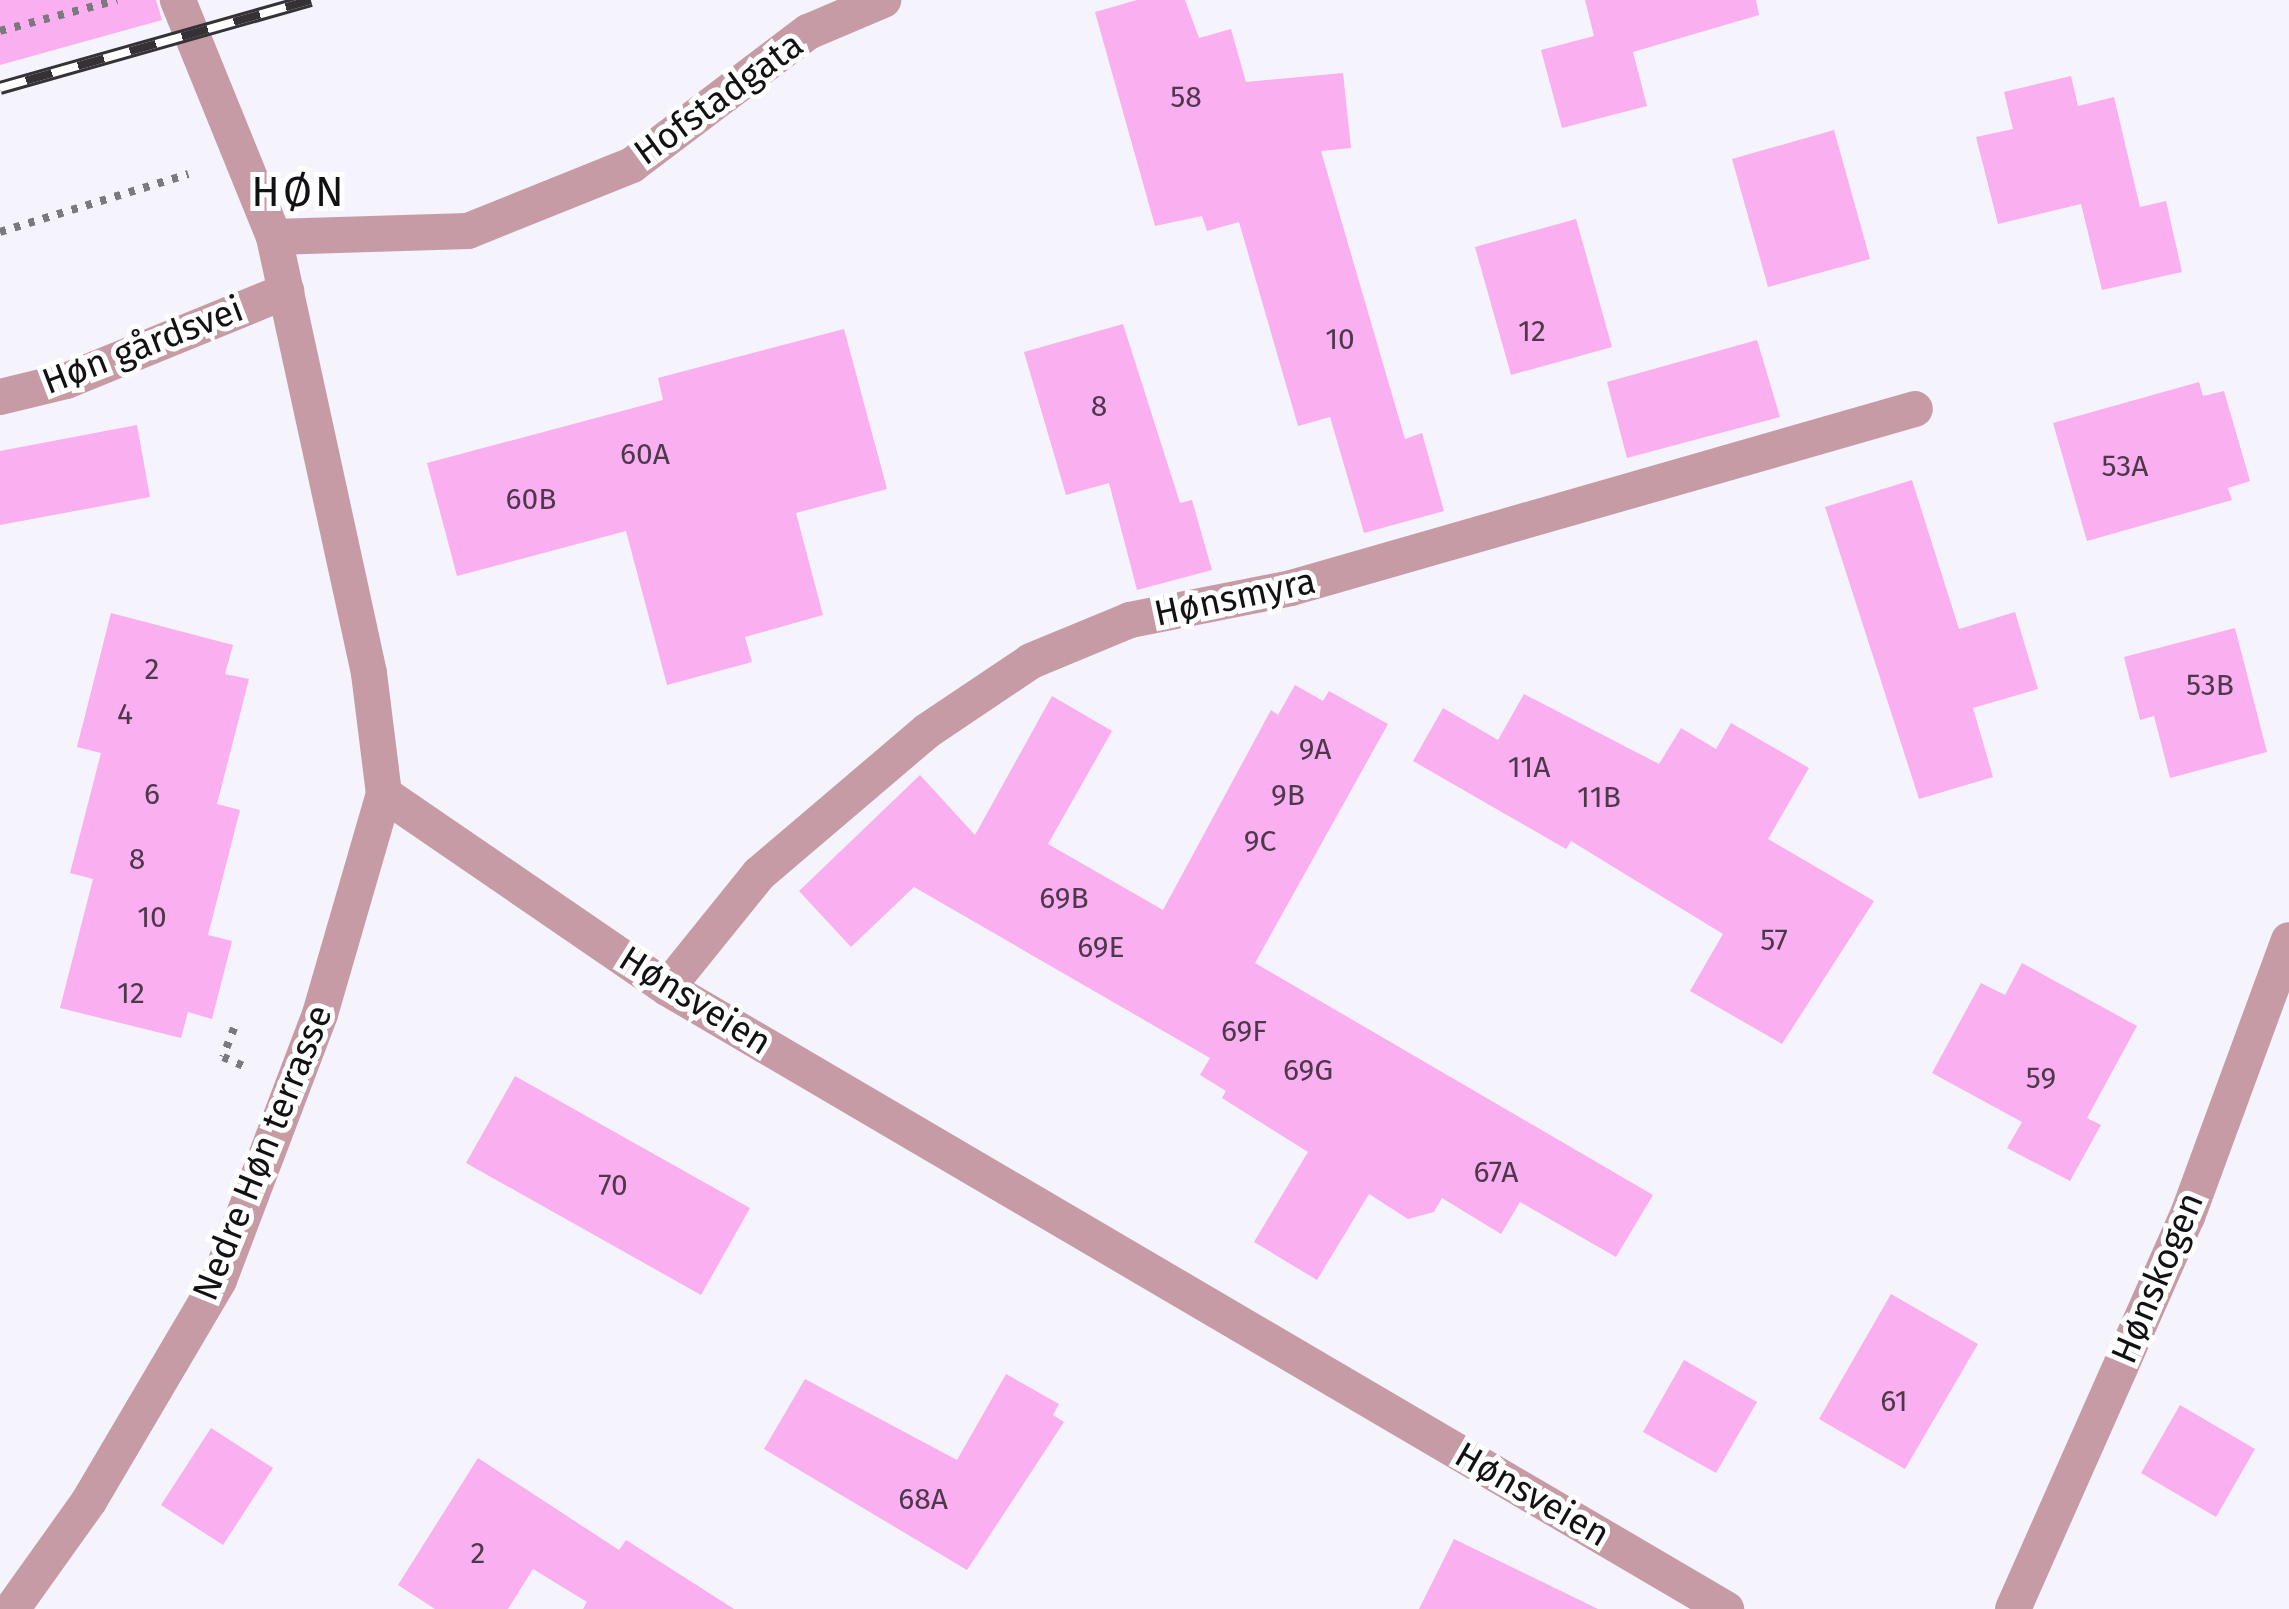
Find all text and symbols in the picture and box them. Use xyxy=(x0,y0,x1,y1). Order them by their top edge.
street label: Hofstadgata xyxy=(626,23,812,175)
house number: 58 xyxy=(1170,79,1202,115)
district label: HØN xyxy=(251,167,347,217)
street label: Høn gårdsvei xyxy=(36,288,250,404)
house number: 12 xyxy=(1518,313,1546,349)
house number: 10 xyxy=(1325,321,1355,357)
house number: 8 xyxy=(1091,388,1107,424)
house number: 60A xyxy=(620,436,670,472)
house number: 53A xyxy=(2102,448,2148,484)
house number: 60B xyxy=(506,481,556,517)
street label: Hønsmyra xyxy=(1150,560,1320,636)
house number: 2 xyxy=(145,651,159,687)
house number: 53B xyxy=(2186,667,2234,703)
house number: 4 xyxy=(117,696,133,732)
house number: 9A xyxy=(1299,731,1331,767)
house number: 11A xyxy=(1508,749,1550,785)
house number: 6 xyxy=(144,776,160,812)
house number: 9B xyxy=(1271,777,1305,813)
house number: 11B xyxy=(1577,779,1621,815)
house number: 9C xyxy=(1244,823,1276,859)
house number: 8 xyxy=(129,841,145,877)
house number: 69B xyxy=(1039,880,1089,916)
house number: 10 xyxy=(137,899,167,935)
house number: 57 xyxy=(1760,922,1788,958)
house number: 69E xyxy=(1077,929,1125,965)
street label: Hønsveien xyxy=(611,937,779,1065)
house number: 12 xyxy=(117,975,145,1011)
street label: Nedre Høn terrasse xyxy=(184,999,342,1307)
house number: 69F xyxy=(1221,1013,1267,1049)
house number: 69G xyxy=(1283,1052,1333,1088)
house number: 59 xyxy=(2026,1060,2056,1096)
house number: 67A xyxy=(1474,1154,1518,1190)
house number: 70 xyxy=(598,1167,628,1203)
street label: Hønskogen xyxy=(2103,1186,2213,1370)
house number: 61 xyxy=(1880,1383,1908,1419)
street label: Hønsveien xyxy=(1447,1434,1617,1556)
house number: 68A xyxy=(898,1481,948,1517)
house number: 2 xyxy=(471,1535,485,1571)

